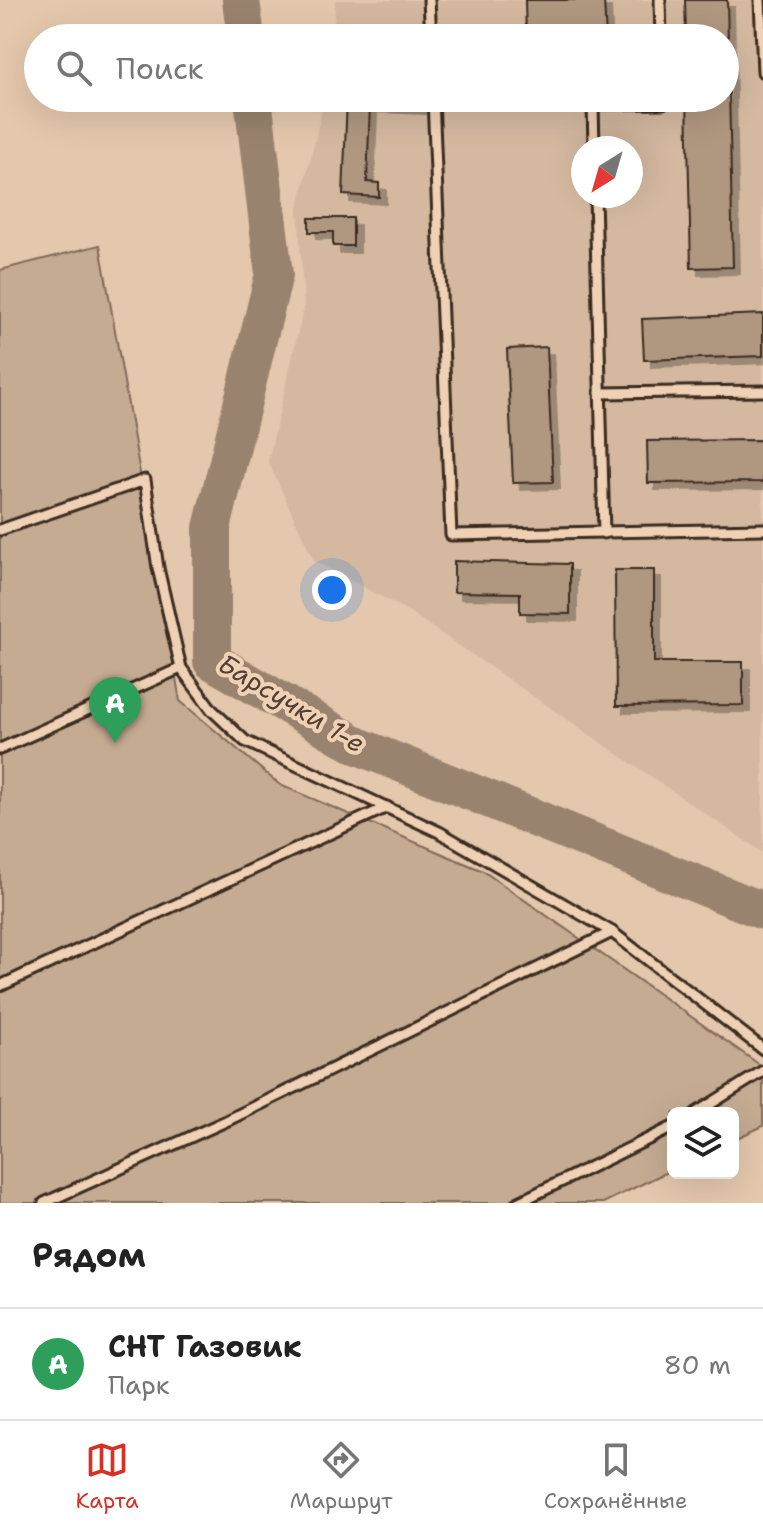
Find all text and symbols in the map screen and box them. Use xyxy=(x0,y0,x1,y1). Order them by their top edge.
search box xyxy=(24,24,739,112)
icon: search xyxy=(52,46,96,90)
text: Поиск xyxy=(116,48,204,89)
north arrow xyxy=(571,136,643,208)
your location xyxy=(312,570,352,610)
water label: Барсучки 1-е xyxy=(212,645,372,761)
pin: A xyxy=(89,677,141,743)
map controls xyxy=(667,1107,739,1179)
button: layers xyxy=(667,1107,739,1179)
text: Рядом xyxy=(32,1232,146,1278)
text: СНТ Газовик xyxy=(108,1326,302,1367)
text: A xyxy=(48,1347,68,1382)
text: 80 m xyxy=(664,1347,731,1382)
text: Парк xyxy=(108,1367,170,1402)
tab: Карта xyxy=(76,1438,139,1515)
tab: Маршрут xyxy=(290,1438,392,1515)
tab: Сохранённые xyxy=(544,1438,687,1515)

